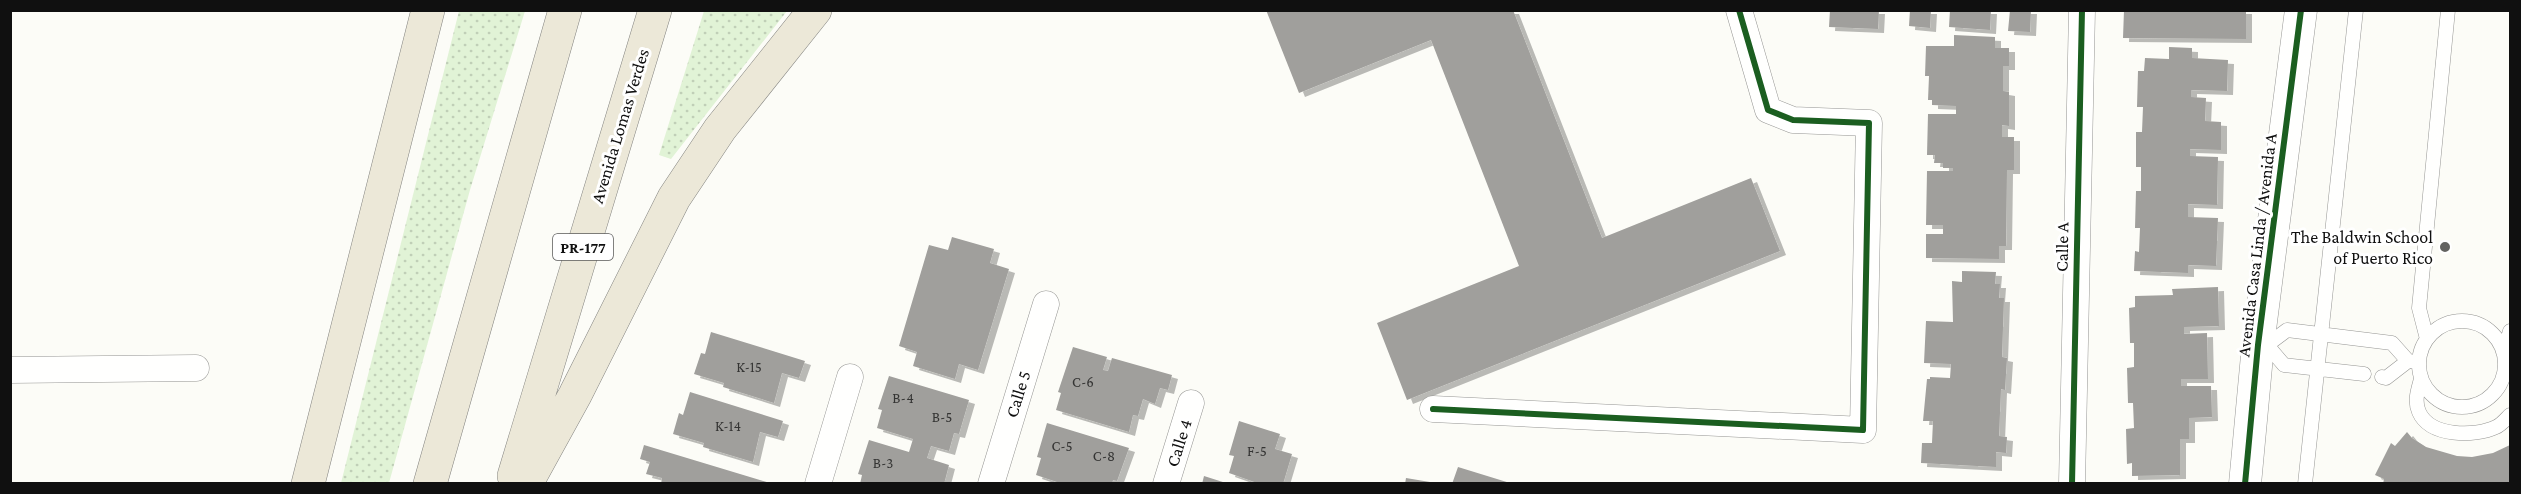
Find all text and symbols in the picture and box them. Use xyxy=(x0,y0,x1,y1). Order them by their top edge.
street label: Avenida Lomas Verdes xyxy=(587,46,653,206)
street label: Avenida Casa Linda / Avenida A xyxy=(2233,131,2281,358)
street label: Calle A xyxy=(2052,221,2072,272)
place label: The Baldwin School of Puerto Rico xyxy=(2291,227,2433,268)
road number: PR-177 xyxy=(553,234,613,260)
marker: The Baldwin School of Puerto Rico xyxy=(2438,240,2452,254)
house number: K-15 xyxy=(736,359,762,375)
street label: Calle 5 xyxy=(1001,368,1035,420)
house number: C-6 xyxy=(1072,374,1094,390)
house number: B-4 xyxy=(892,390,914,406)
house number: B-5 xyxy=(932,409,952,425)
street label: Calle 4 xyxy=(1162,417,1196,469)
house number: K-14 xyxy=(715,418,741,434)
house number: C-5 xyxy=(1051,438,1073,454)
house number: F-5 xyxy=(1247,443,1267,459)
house number: C-8 xyxy=(1093,448,1115,464)
house number: B-3 xyxy=(873,455,893,471)

